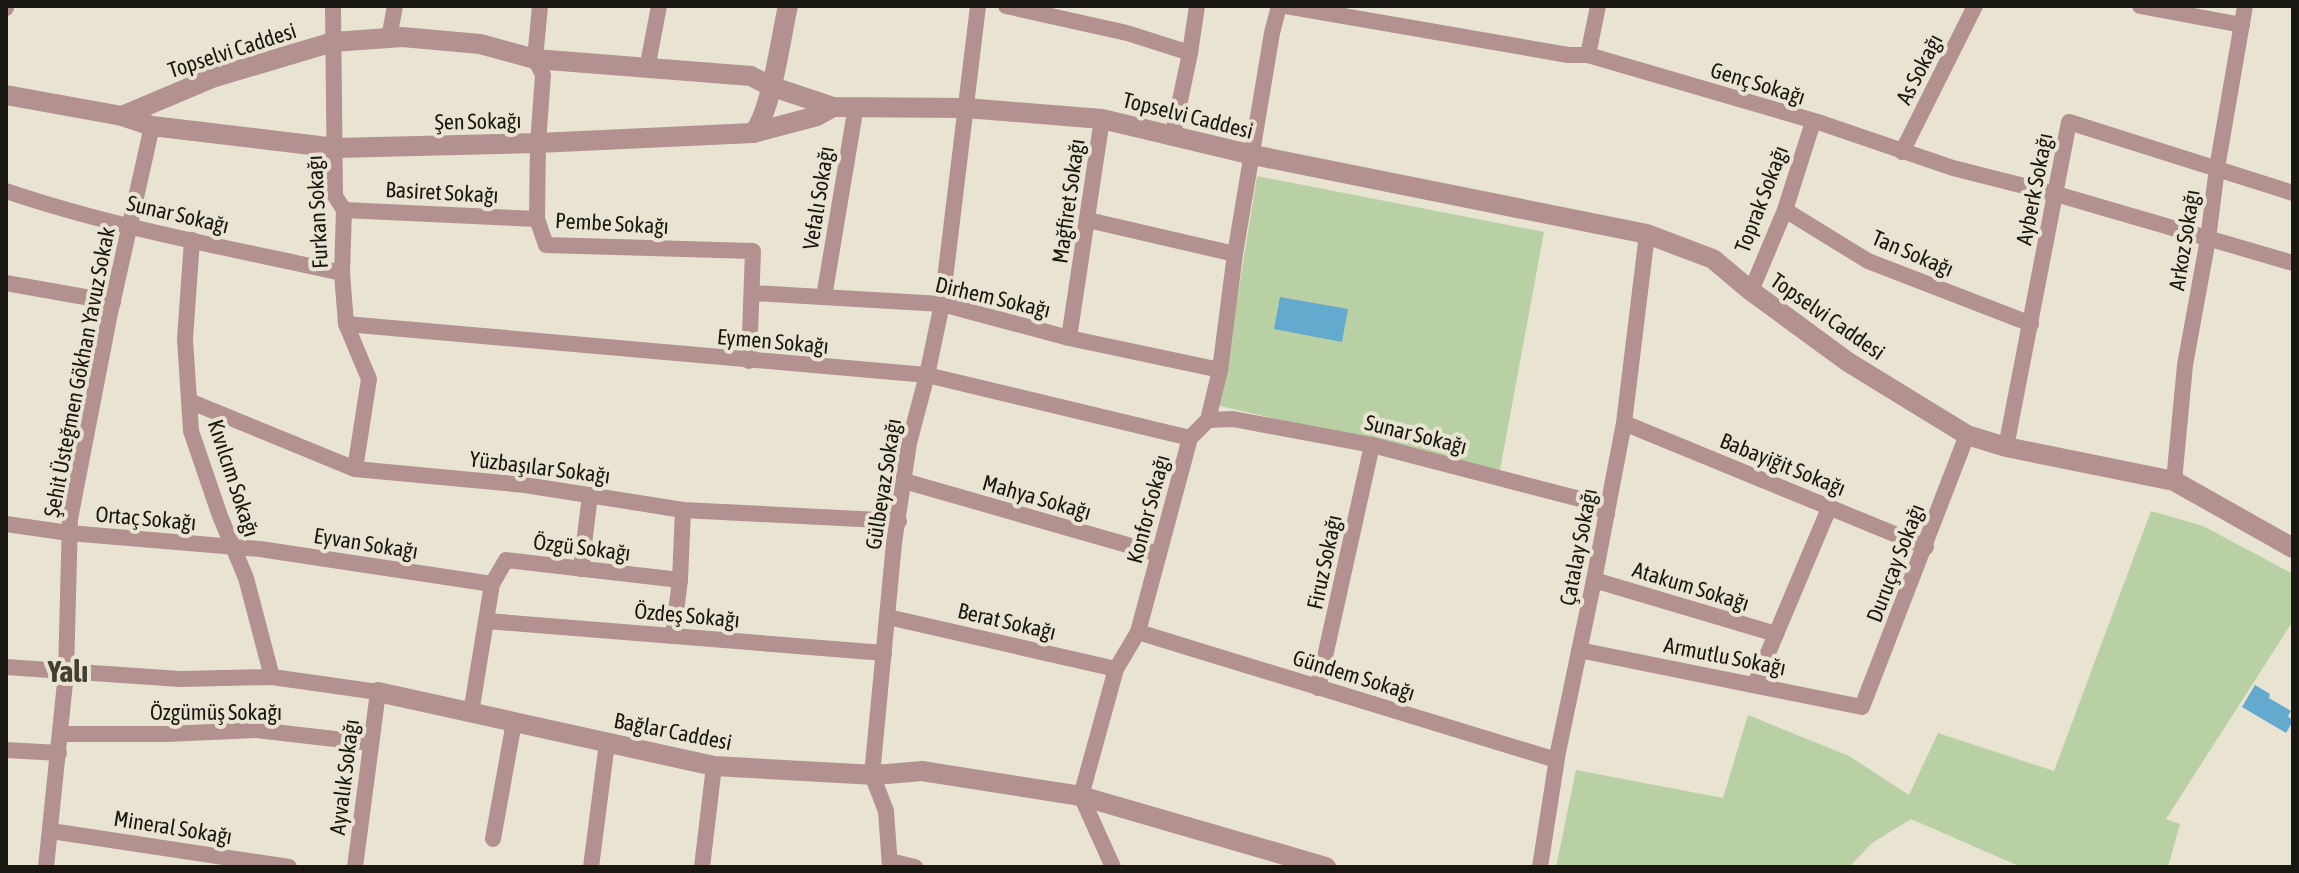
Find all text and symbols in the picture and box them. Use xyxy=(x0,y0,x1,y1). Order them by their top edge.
street label: Topselvi Caddesi xyxy=(165,17,299,83)
street label: As Sokağı xyxy=(1890,29,1948,109)
street label: Genç Sokağı xyxy=(1708,56,1808,110)
street label: Topselvi Caddesi xyxy=(1120,86,1256,144)
street label: Şen Sokağı xyxy=(434,107,522,135)
street label: Ayberk Sokağı xyxy=(2010,131,2058,247)
street label: Mağfiret Sokağı xyxy=(1046,137,1090,265)
street label: Toprak Sokağı xyxy=(1729,142,1793,256)
street label: Vefalı Sokağı xyxy=(797,144,839,252)
street label: Furkan Sokağı xyxy=(301,155,333,269)
street label: Basiret Sokağı xyxy=(385,176,499,208)
street label: Arkoz Sokağı xyxy=(2163,188,2205,292)
street label: Sunar Sokağı xyxy=(124,190,232,238)
street label: Pembe Sokağı xyxy=(554,207,670,239)
street label: Şehit Üsteğmen Gökhan Yavuz Sokak xyxy=(38,224,120,519)
street label: Tan Sokağı xyxy=(1868,224,1958,282)
street label: Topselvi Caddesi xyxy=(1766,267,1890,365)
street label: Dirhem Sokağı xyxy=(933,271,1053,323)
street label: Eymen Sokağı xyxy=(716,323,830,359)
street label: Sunar Sokağı xyxy=(1362,409,1470,459)
street label: Kıvılcım Sokağı xyxy=(203,416,265,540)
street label: Gülbeyaz Sokağı xyxy=(860,417,906,551)
street label: Babayiğit Sokağı xyxy=(1716,427,1850,501)
street label: Yüzbaşılar Sokağı xyxy=(468,445,612,489)
street label: Konfor Sokağı xyxy=(1121,452,1175,566)
street label: Mahya Sokağı xyxy=(980,469,1094,525)
street label: Çatalay Sokağı xyxy=(1554,486,1602,608)
street label: Duruçay Sokağı xyxy=(1861,500,1929,626)
street label: Ortaç Sokağı xyxy=(95,501,197,535)
street label: Firuz Sokağı xyxy=(1301,512,1347,612)
street label: Eyvan Sokağı xyxy=(312,522,420,564)
street label: Özgü Sokağı xyxy=(532,528,632,566)
street label: Atakum Sokağı xyxy=(1630,556,1752,616)
street label: Özdeş Sokağı xyxy=(633,597,741,633)
street label: Berat Sokağı xyxy=(955,597,1059,645)
street label: Armutlu Sokağı xyxy=(1662,631,1788,681)
street label: Gündem Sokağı xyxy=(1290,644,1418,706)
district label: Yalı xyxy=(47,654,88,688)
street label: Özgümüş Sokağı xyxy=(150,699,282,725)
street label: Bağlar Caddesi xyxy=(612,707,734,755)
street label: Ayvalık Sokağı xyxy=(324,718,364,836)
street label: Mineral Sokağı xyxy=(112,805,234,849)

